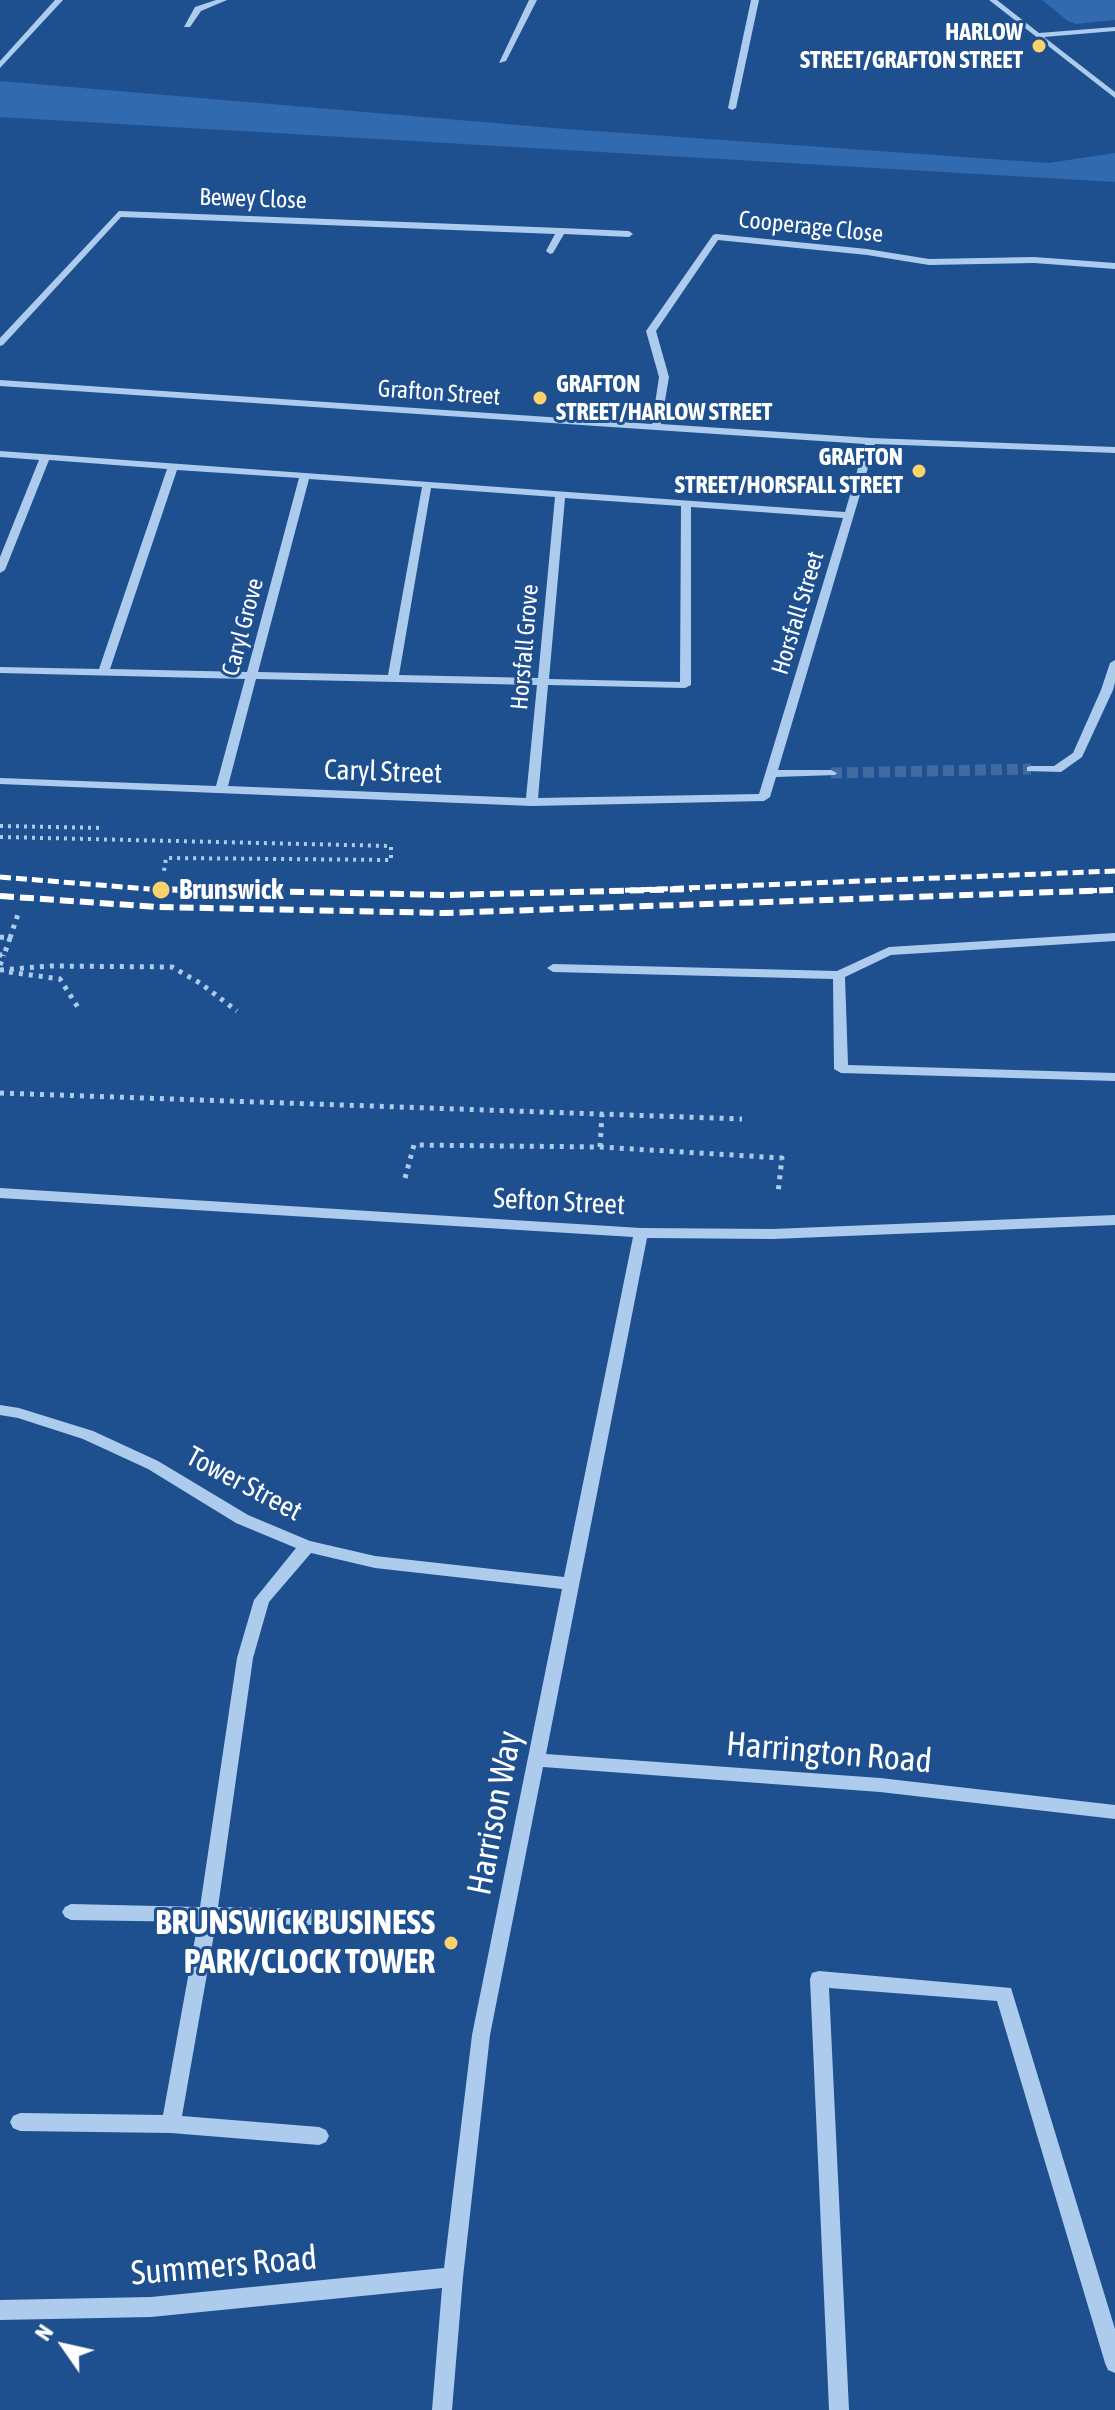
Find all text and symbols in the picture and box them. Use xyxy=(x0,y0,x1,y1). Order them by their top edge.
place label: HARLOW STREET/GRAFTON STREET xyxy=(800,18,1023,74)
marker: HARLOW STREET/GRAFTON STREET xyxy=(1030,37,1048,55)
street label: Bewey Close xyxy=(199,183,307,215)
street label: Cooperage Close xyxy=(737,205,885,249)
place label: GRAFTON STREET/HARLOW STREET xyxy=(556,370,772,426)
street label: Grafton Street xyxy=(377,374,501,412)
marker: GRAFTON STREET/HARLOW STREET xyxy=(531,389,549,407)
place label: GRAFTON STREET/HORSFALL STREET xyxy=(675,443,903,499)
marker: GRAFTON STREET/HORSFALL STREET xyxy=(910,462,928,480)
street label: Horsfall Street xyxy=(766,548,830,678)
street label: Caryl Grove xyxy=(216,575,270,679)
street label: Horsfall Grove xyxy=(505,583,545,711)
street label: Caryl Street xyxy=(323,753,443,791)
place label: Brunswick xyxy=(179,873,283,907)
marker: Brunswick xyxy=(150,879,172,901)
street label: Sefton Street xyxy=(492,1182,626,1222)
street label: Tower Street xyxy=(180,1440,308,1528)
street label: Harrington Road xyxy=(725,1724,933,1782)
street label: Harrison Way xyxy=(459,1728,531,1898)
place label: BRUNSWICK BUSINESS PARK/CLOCK TOWER xyxy=(155,1903,435,1982)
marker: BRUNSWICK BUSINESS PARK/CLOCK TOWER xyxy=(442,1934,460,1952)
street label: Summers Road xyxy=(129,2238,319,2294)
north arrow xyxy=(24,2306,104,2386)
text: N xyxy=(30,2320,59,2345)

